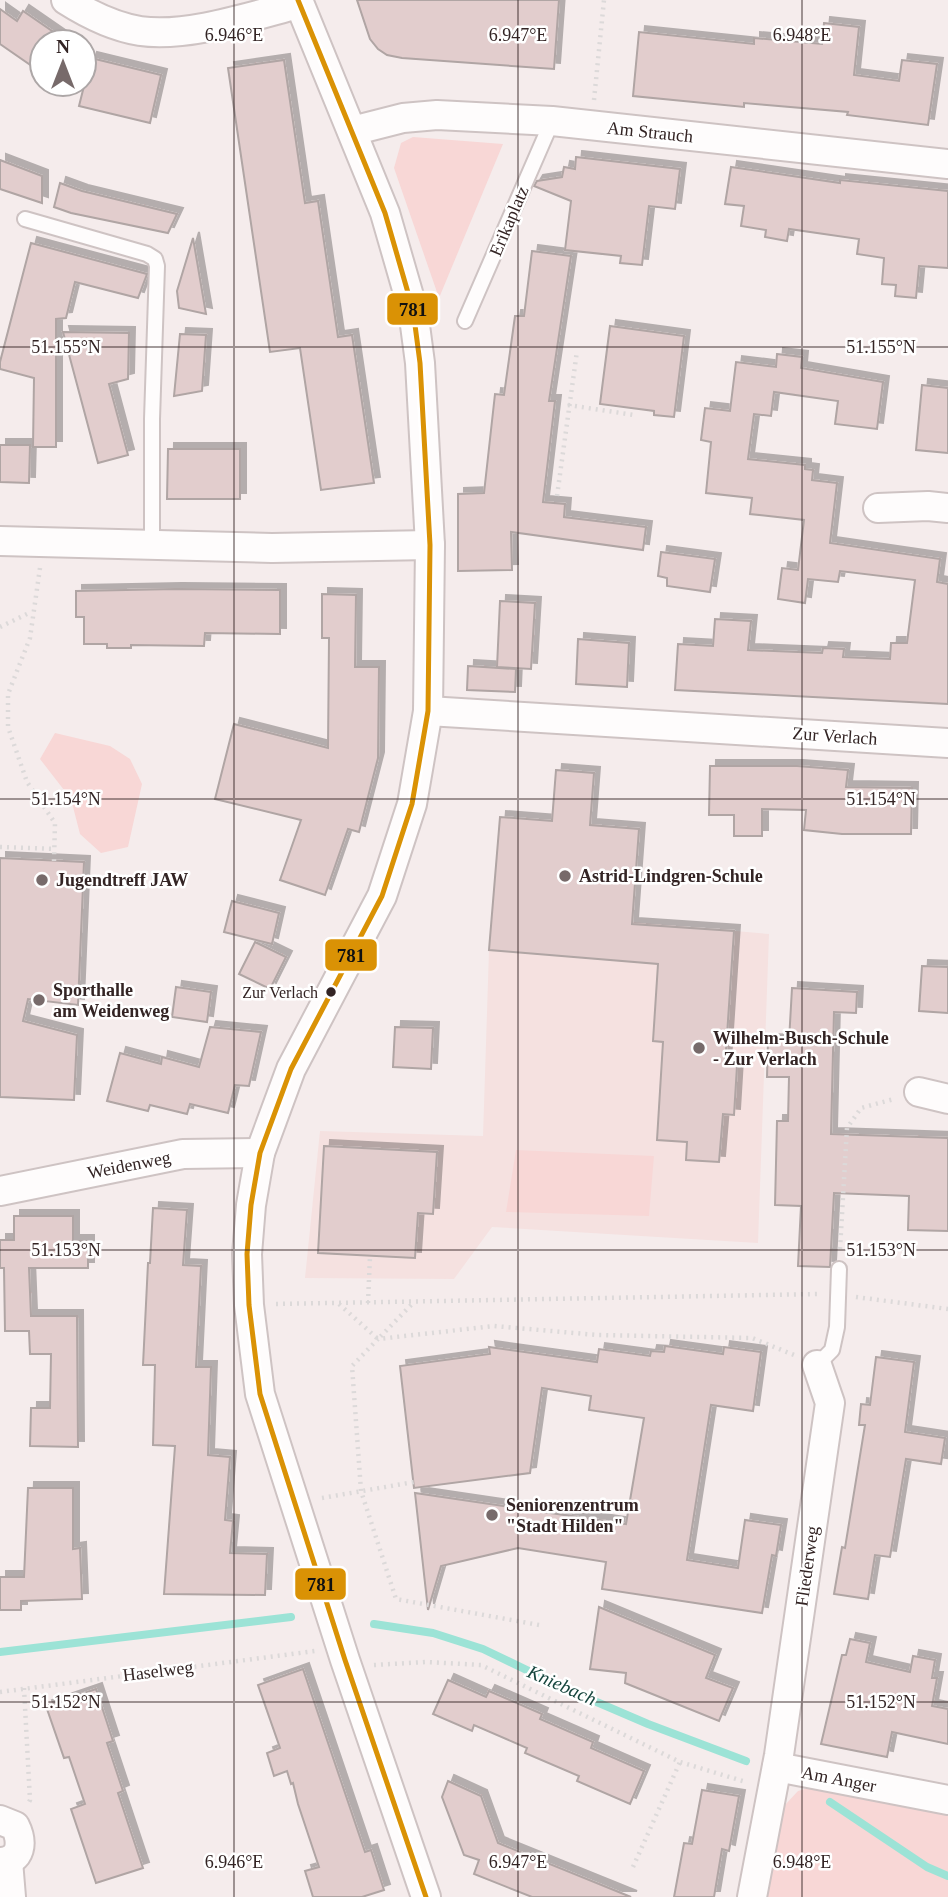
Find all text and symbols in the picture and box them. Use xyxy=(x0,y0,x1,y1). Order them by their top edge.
text: 6.946°E xyxy=(205,25,263,45)
text: 6.947°E xyxy=(489,25,547,45)
text: 6.948°E xyxy=(773,25,831,45)
north arrow xyxy=(28,28,98,98)
text: N xyxy=(56,36,70,57)
street label: Am Strauch xyxy=(606,118,694,146)
street label: Erikaplatz xyxy=(485,183,533,259)
line badge: 781 xyxy=(386,292,439,326)
text: 781 xyxy=(399,299,427,320)
text: 51.155°N xyxy=(31,337,101,357)
text: 51.155°N xyxy=(846,337,916,357)
street label: Zur Verlach xyxy=(792,723,878,749)
text: 51.154°N xyxy=(31,789,101,809)
text: 51.154°N xyxy=(846,789,916,809)
place label: Astrid-Lindgren-Schule xyxy=(579,866,763,886)
marker: Astrid-Lindgren-Schule xyxy=(557,868,573,884)
place label: Jugendtreff JAW xyxy=(56,870,188,890)
marker: Jugendtreff JAW xyxy=(34,872,50,888)
line badge: 781 xyxy=(324,938,378,972)
text: 781 xyxy=(337,945,365,966)
place label: Sporthalle am Weidenweg xyxy=(53,980,169,1021)
place label: Zur Verlach xyxy=(242,984,318,1001)
marker: Zur Verlach xyxy=(324,985,338,999)
marker: Sporthalle am Weidenweg xyxy=(31,992,47,1008)
place label: Wilhelm-Busch-Schule - Zur Verlach xyxy=(713,1028,889,1069)
marker: Wilhelm-Busch-Schule - Zur Verlach xyxy=(691,1040,707,1056)
street label: Weidenweg xyxy=(86,1147,172,1183)
text: 51.153°N xyxy=(31,1240,101,1260)
text: 51.153°N xyxy=(846,1240,916,1260)
place label: Seniorenzentrum "Stadt Hilden" xyxy=(506,1495,639,1536)
marker: Seniorenzentrum "Stadt Hilden" xyxy=(484,1507,500,1523)
street label: Fliederweg xyxy=(791,1525,823,1607)
line badge: 781 xyxy=(294,1567,347,1601)
text: 781 xyxy=(307,1574,335,1595)
street label: Haselweg xyxy=(122,1657,194,1685)
water label: Kniebach xyxy=(524,1660,600,1709)
text: 51.152°N xyxy=(31,1692,101,1712)
text: 51.152°N xyxy=(846,1692,916,1712)
street label: Am Anger xyxy=(800,1762,878,1796)
text: 6.946°E xyxy=(205,1852,263,1872)
text: 6.947°E xyxy=(489,1852,547,1872)
text: 6.948°E xyxy=(773,1852,831,1872)

